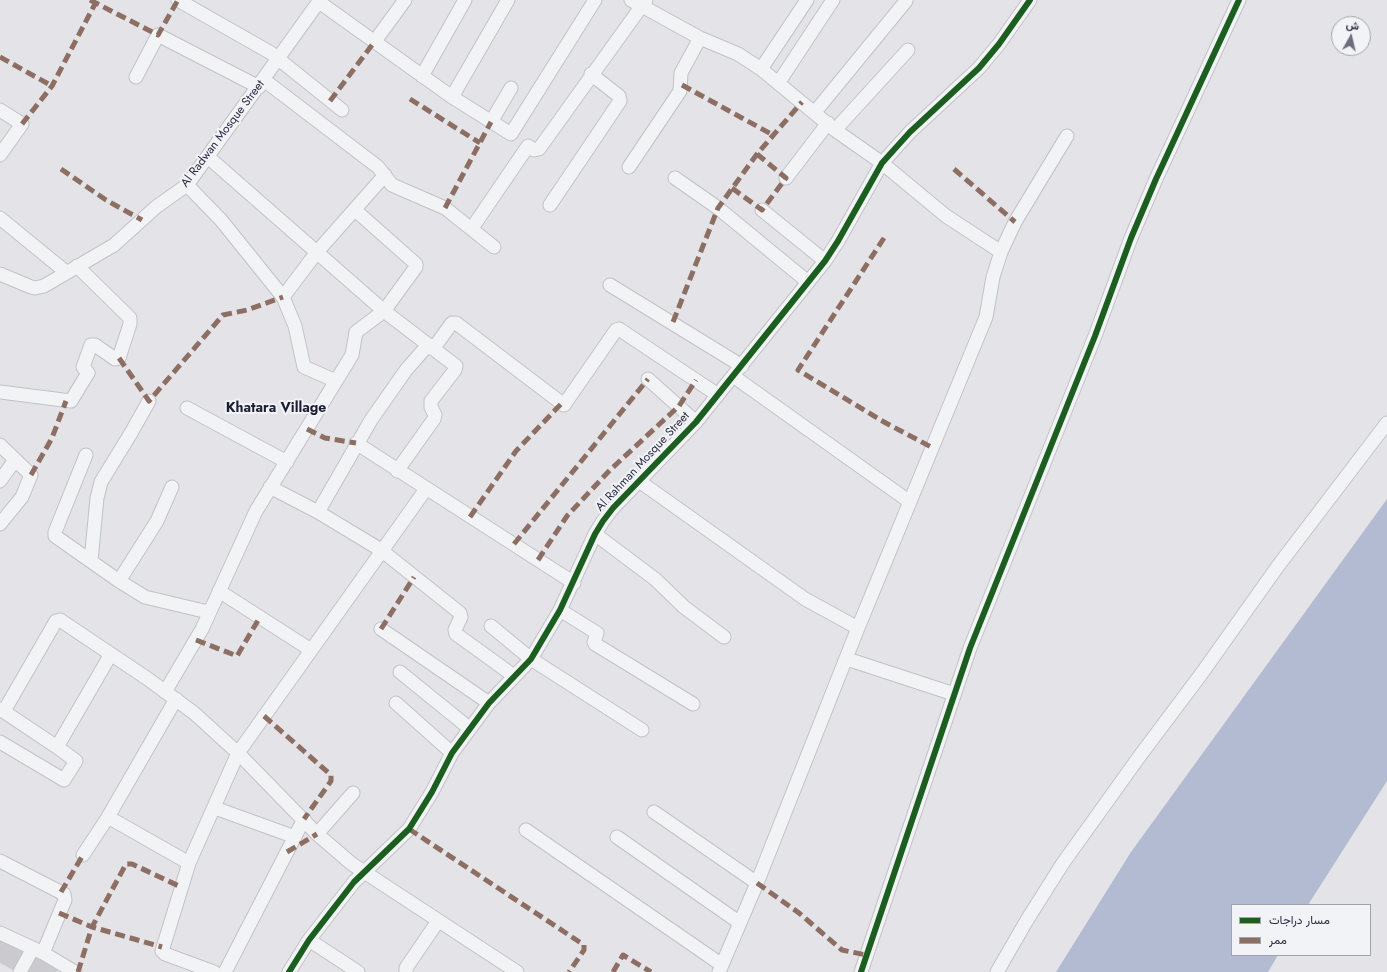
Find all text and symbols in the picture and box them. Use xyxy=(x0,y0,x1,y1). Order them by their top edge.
north arrow xyxy=(1331,16,1371,56)
text: ش xyxy=(1345,16,1360,34)
street label: Al Radwan Mosque Street xyxy=(178,78,268,190)
district label: Khatara Village xyxy=(226,401,326,417)
street label: Al Rahman Mosque Street xyxy=(593,409,693,515)
legend xyxy=(1231,904,1371,956)
text: مسار دراجات xyxy=(1269,911,1330,929)
text: ممر xyxy=(1269,931,1287,949)

